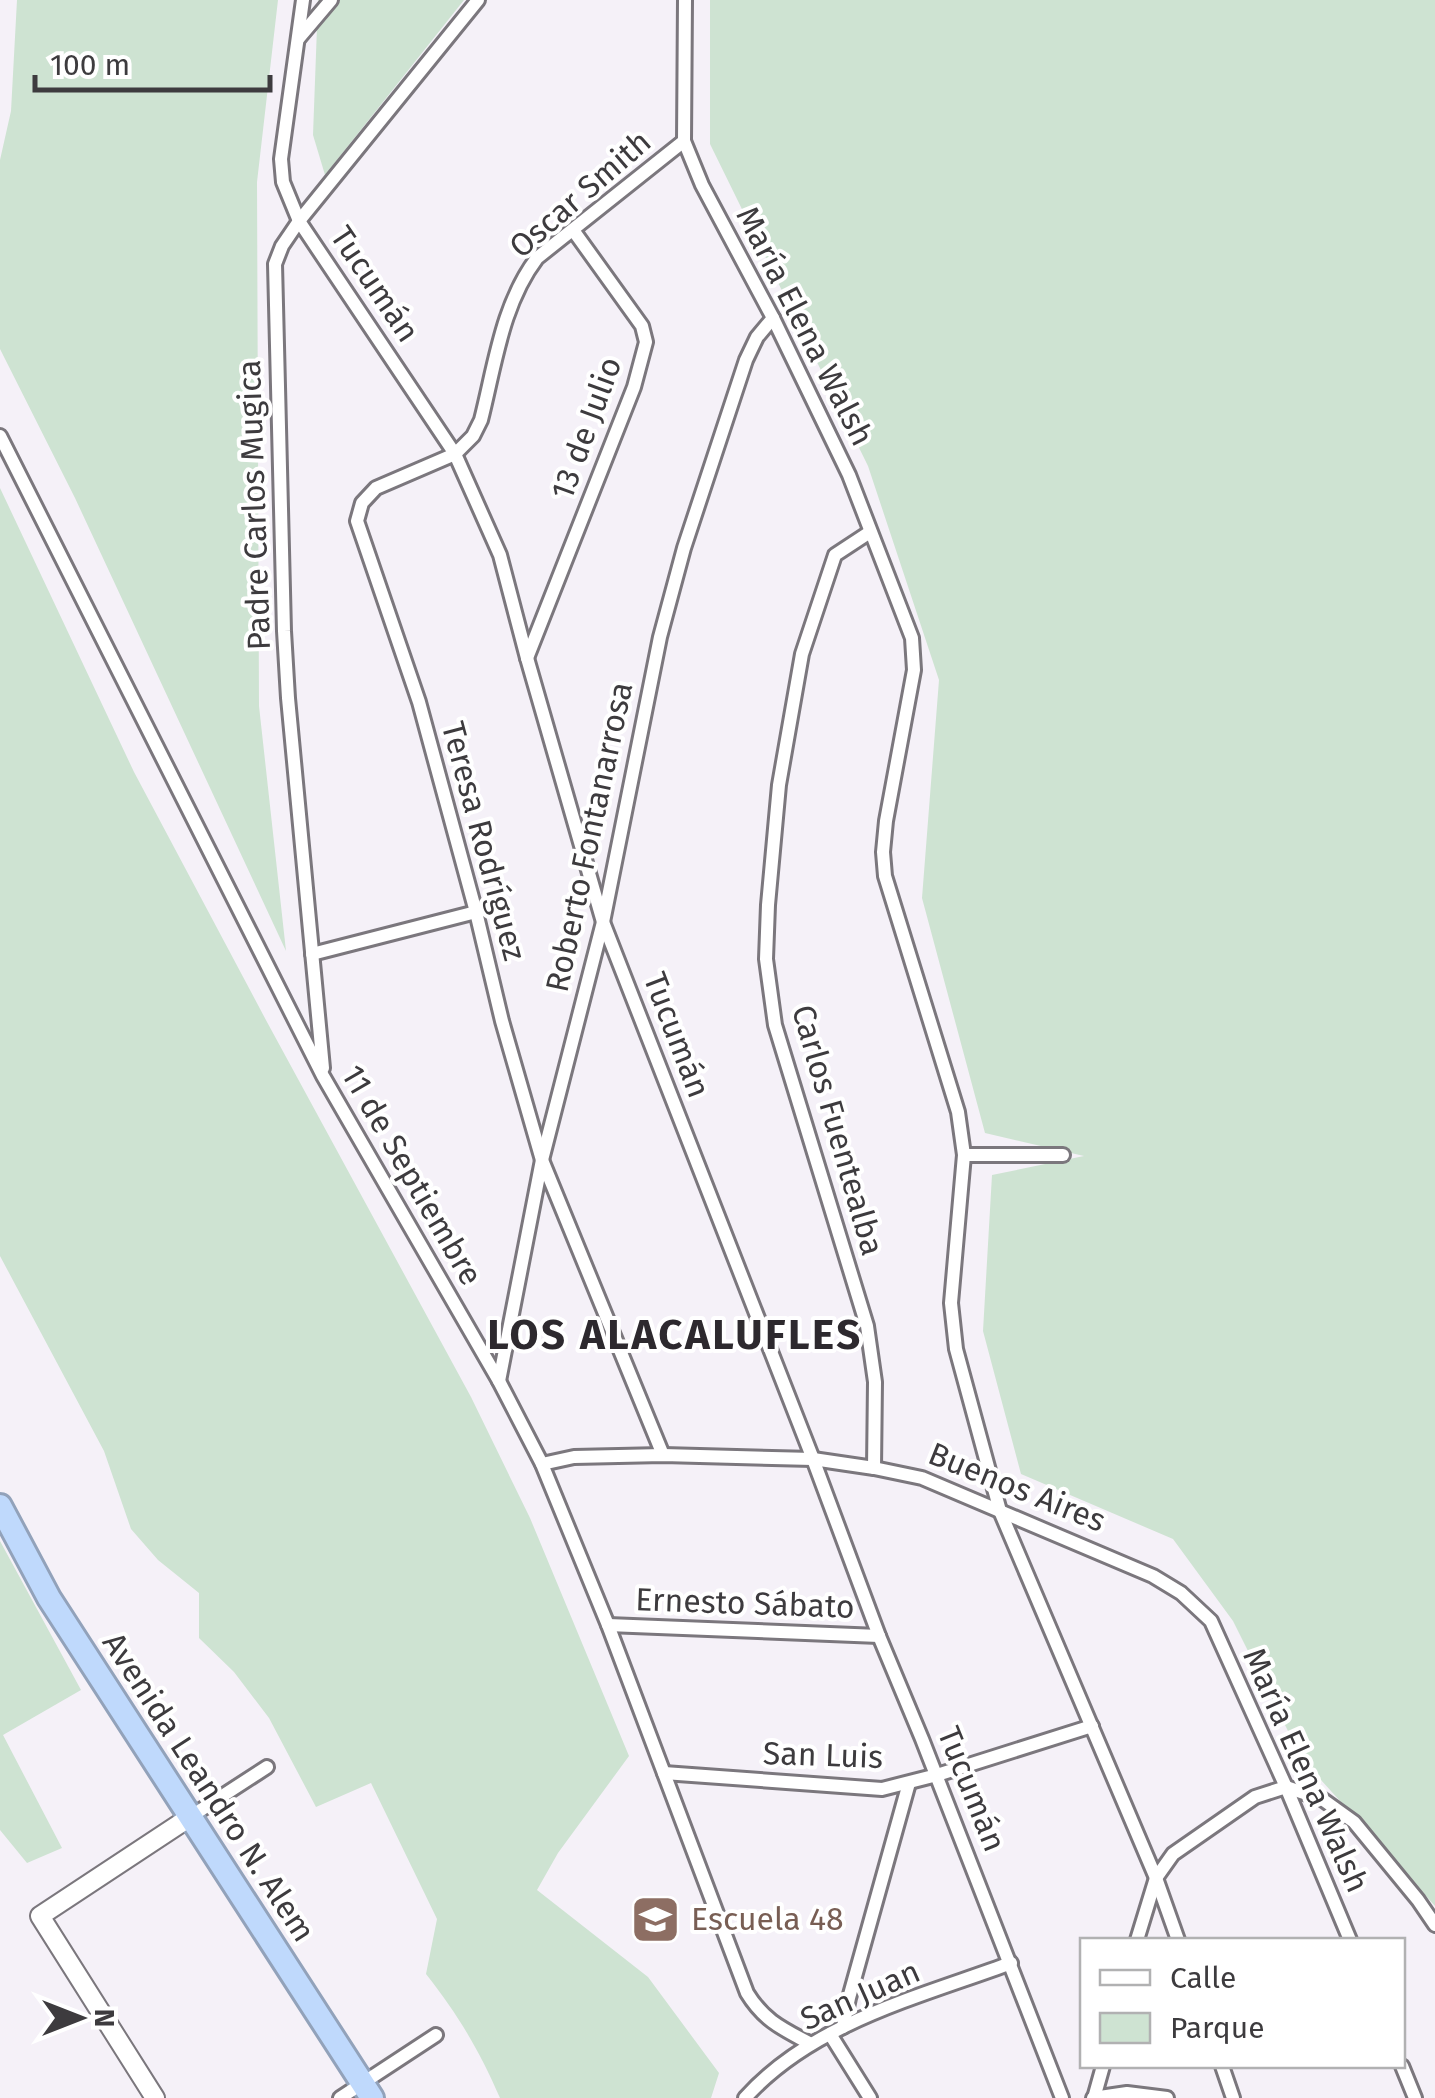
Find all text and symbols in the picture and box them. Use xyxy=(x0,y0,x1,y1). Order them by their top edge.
scale bar xyxy=(35,30,270,92)
text: 100 m xyxy=(50,47,130,83)
street label: Oscar Smith xyxy=(502,122,658,266)
street label: María Elena Walsh xyxy=(728,200,882,452)
street label: Tucumán xyxy=(323,219,427,349)
street label: 13 de Julio xyxy=(543,352,629,504)
street label: Padre Carlos Mugica xyxy=(230,359,278,651)
street label: Roberto Fontanarrosa xyxy=(538,678,640,996)
street label: Teresa Rodríguez xyxy=(434,717,534,965)
street label: Tucumán xyxy=(636,967,718,1103)
street label: Carlos Fuentealba xyxy=(784,1000,892,1260)
street label: 11 de Septiembre xyxy=(334,1058,490,1292)
district label: LOS ALACALUFLES xyxy=(487,1310,863,1360)
street label: Buenos Aires xyxy=(923,1434,1111,1540)
street label: Ernesto Sábato xyxy=(635,1580,855,1626)
street label: Avenida Leandro N. Alem xyxy=(95,1625,323,1949)
street label: María Elena Walsh xyxy=(1235,1642,1377,1898)
street label: Tucumán xyxy=(930,1721,1014,1857)
street label: San Luis xyxy=(762,1734,884,1776)
school or university icon: Escuela 48 xyxy=(630,1893,682,1945)
place label: Escuela 48 xyxy=(691,1900,844,1938)
legend xyxy=(1080,1938,1405,2068)
street label: San Juan xyxy=(794,1952,926,2038)
text: Calle xyxy=(1170,1960,1236,1996)
north arrow xyxy=(30,1968,130,2068)
text: N xyxy=(88,2009,121,2027)
text: Parque xyxy=(1170,2010,1265,2046)

